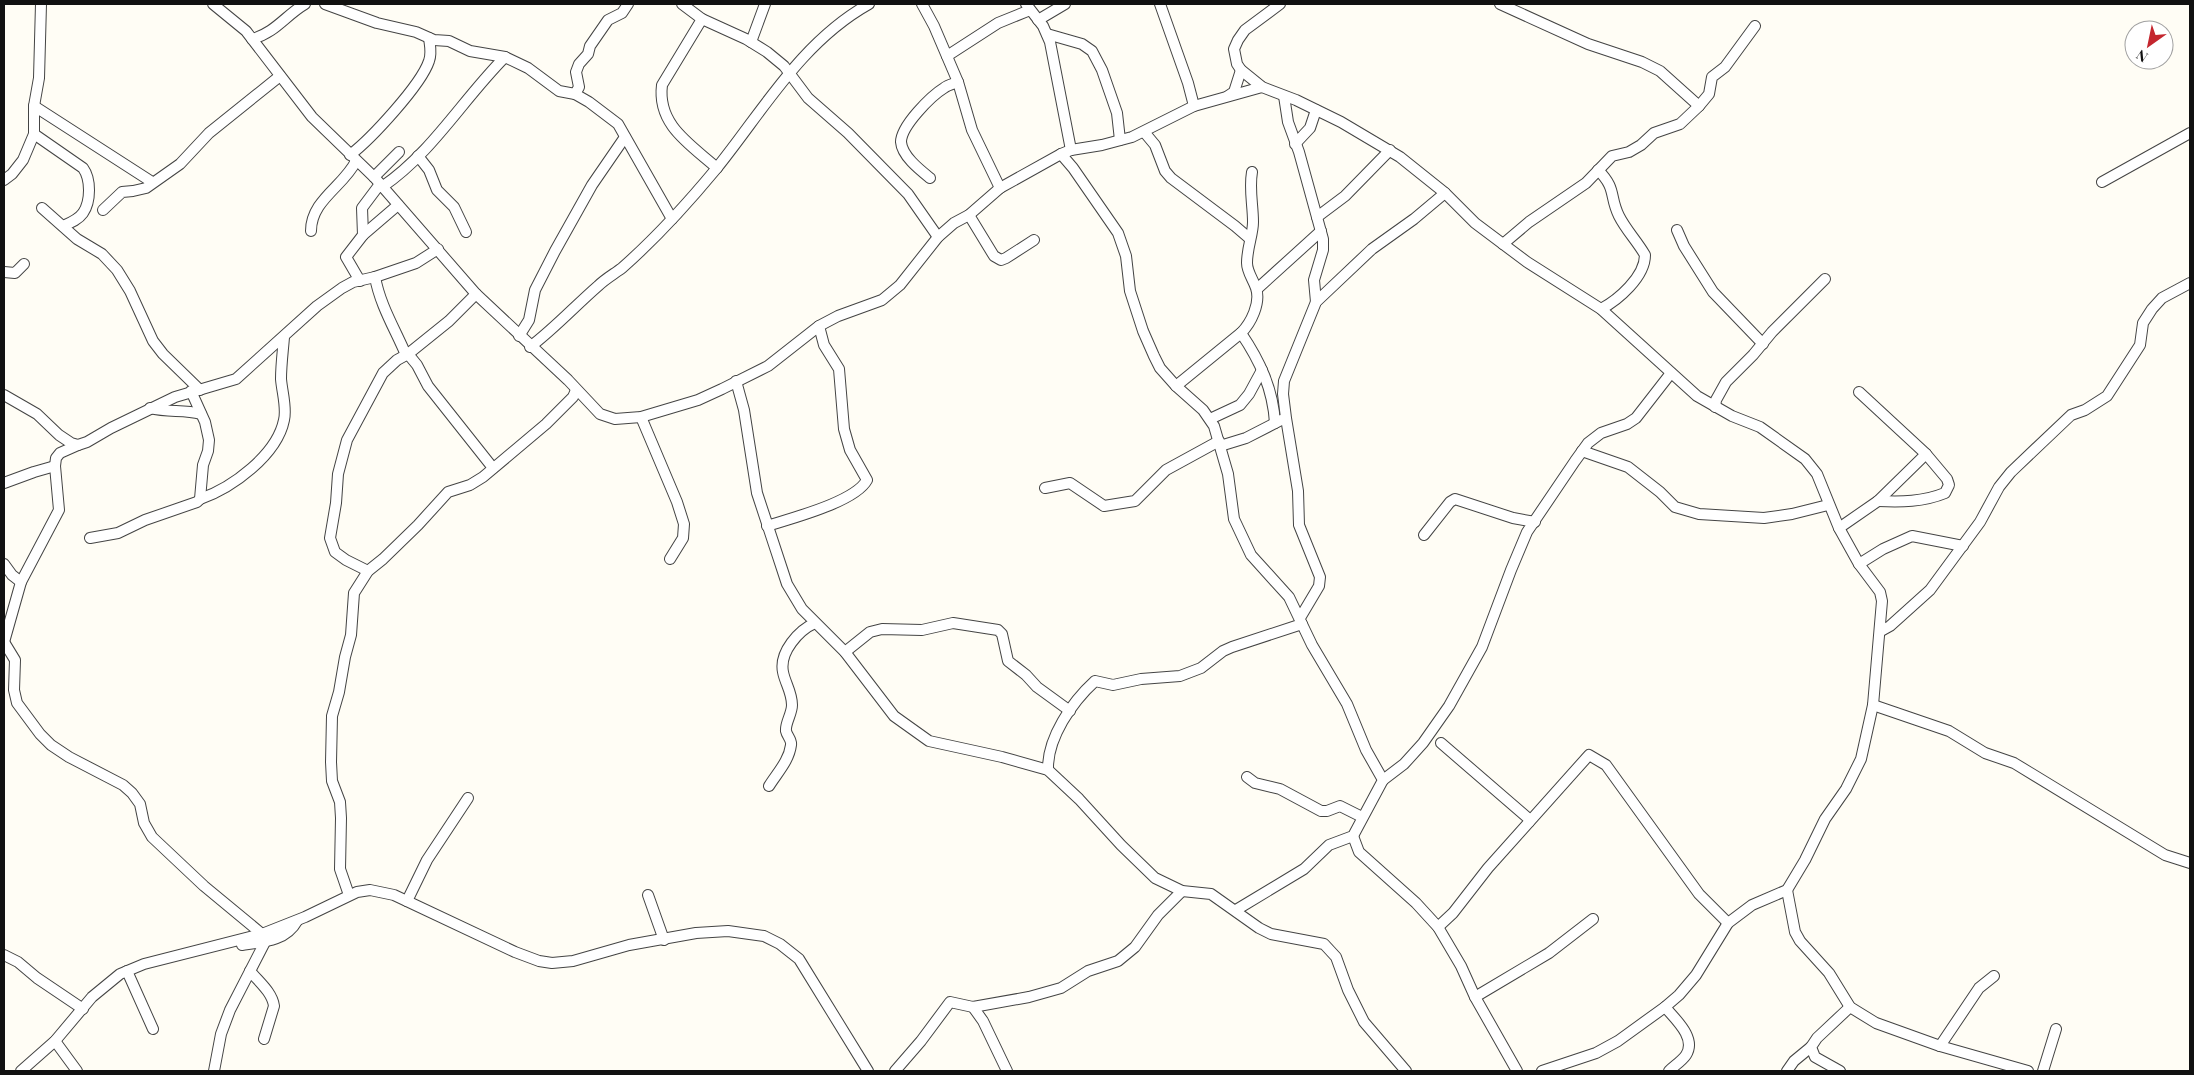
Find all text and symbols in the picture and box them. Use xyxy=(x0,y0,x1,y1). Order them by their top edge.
north arrow xyxy=(2124,20,2174,70)
text: N xyxy=(2132,46,2151,67)

